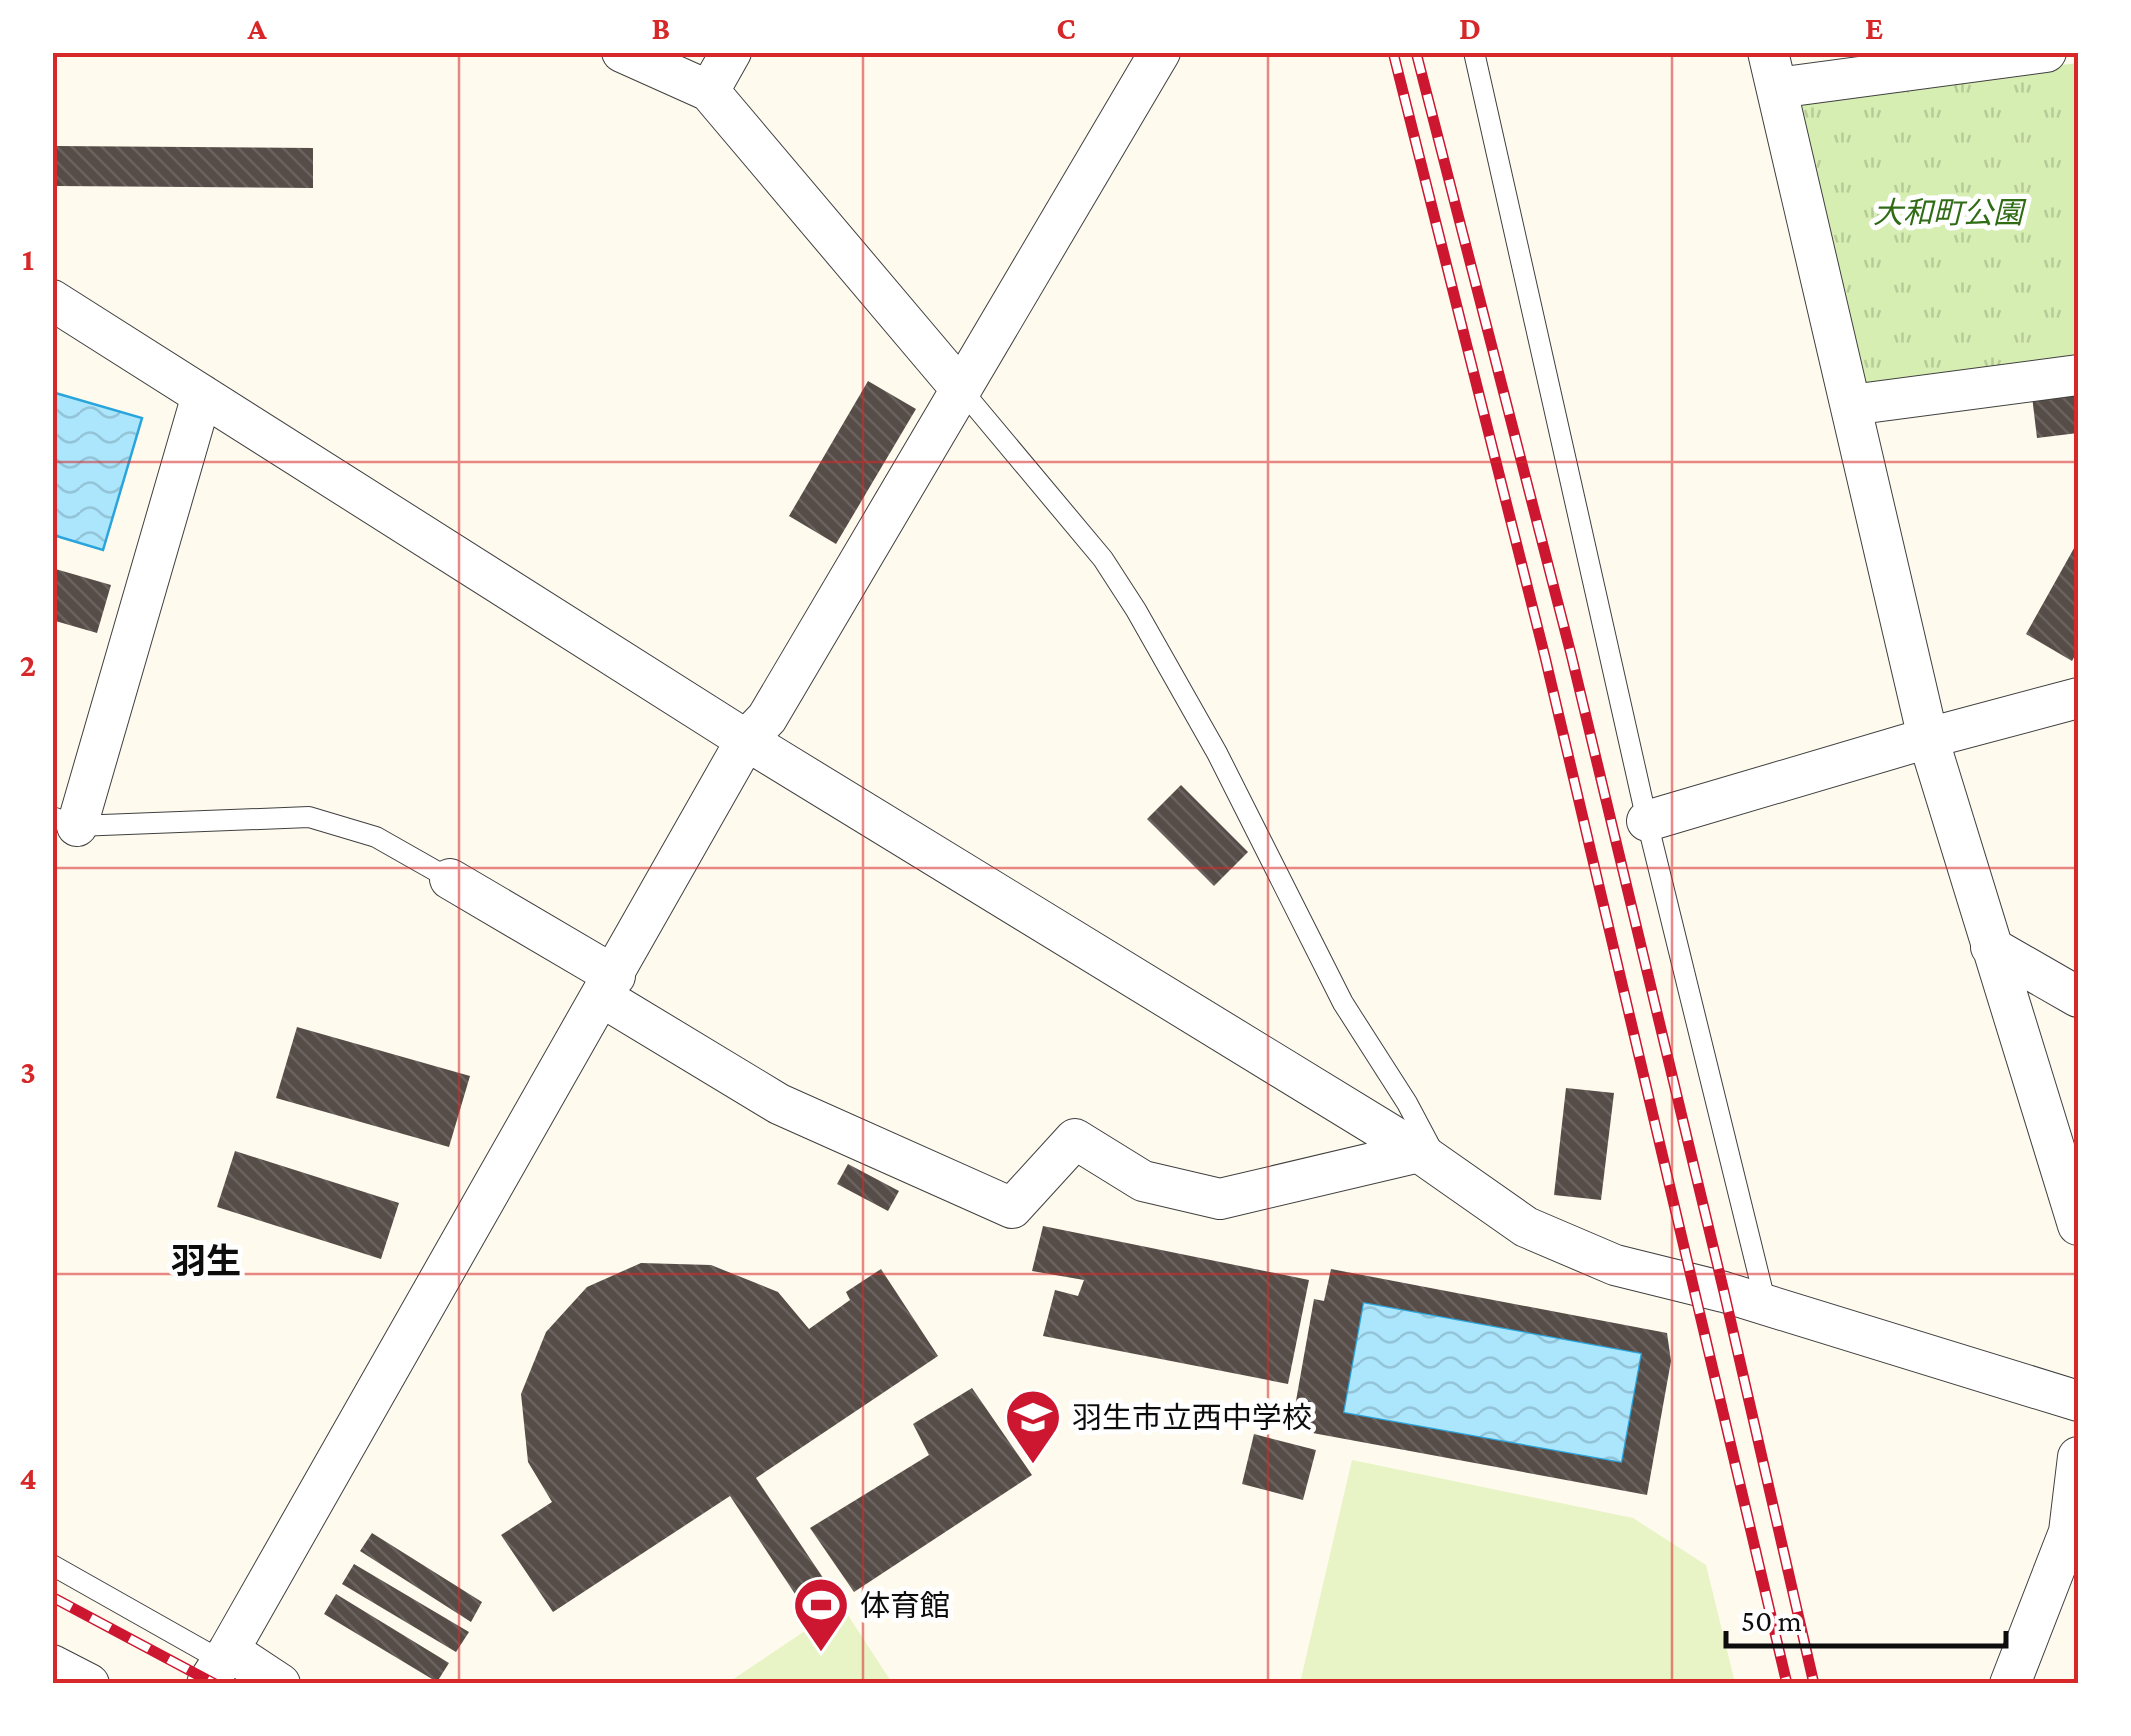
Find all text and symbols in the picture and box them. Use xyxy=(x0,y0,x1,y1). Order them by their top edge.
text: A xyxy=(246,10,267,46)
text: B xyxy=(652,10,670,46)
text: C xyxy=(1056,10,1076,46)
text: D xyxy=(1459,10,1481,46)
text: E xyxy=(1865,10,1883,46)
park label: 大和町公園 xyxy=(1873,196,2027,229)
text: 1 xyxy=(22,241,34,277)
text: 2 xyxy=(20,647,36,683)
text: 3 xyxy=(20,1054,36,1090)
district label: 羽生 xyxy=(171,1242,241,1281)
school or university icon: 羽生市立西中学校 xyxy=(1003,1387,1063,1466)
place label: 羽生市立西中学校 xyxy=(1072,1401,1312,1434)
text: 4 xyxy=(19,1460,37,1496)
sports icon: 体育館 xyxy=(791,1575,851,1654)
scale bar xyxy=(1726,1586,2006,1648)
place label: 体育館 xyxy=(860,1589,950,1622)
text: 50 m xyxy=(1741,1604,1802,1637)

